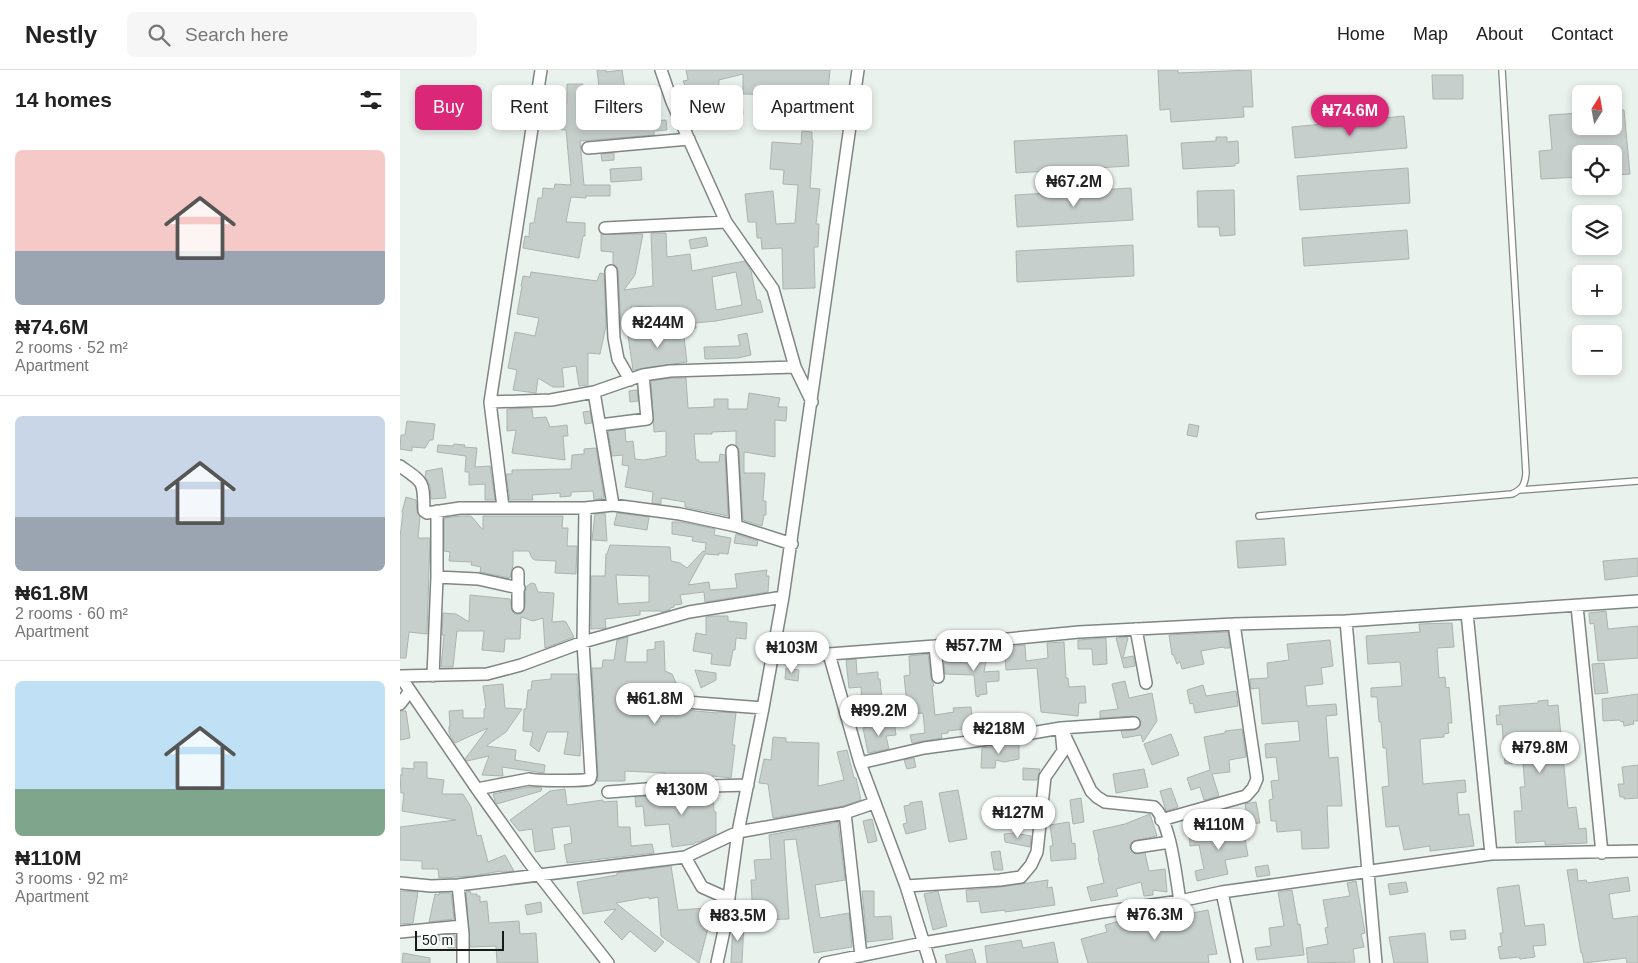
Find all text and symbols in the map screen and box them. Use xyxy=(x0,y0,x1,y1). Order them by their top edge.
search box xyxy=(127,12,477,57)
text: Nestly xyxy=(25,21,97,48)
icon: search xyxy=(145,21,173,49)
text: Search here xyxy=(185,24,289,45)
text: Home xyxy=(1337,24,1385,44)
text: Map xyxy=(1413,24,1448,44)
text: About xyxy=(1476,24,1523,44)
text: Contact xyxy=(1551,24,1613,44)
chip: Buy xyxy=(415,85,482,130)
chip: Rent xyxy=(492,85,566,130)
chip: Filters xyxy=(576,85,661,130)
chip: New xyxy=(671,85,743,130)
chip: Apartment xyxy=(753,85,872,130)
north arrow xyxy=(1572,85,1622,135)
map controls xyxy=(1572,85,1622,375)
icon: filters xyxy=(357,86,385,114)
text: 14 homes xyxy=(15,88,112,111)
pin: ₦74.6M xyxy=(1309,94,1391,137)
text: ₦74.6M xyxy=(1322,102,1378,119)
button: locate xyxy=(1572,145,1622,195)
pin: ₦67.2M xyxy=(1033,166,1115,208)
text: ₦67.2M xyxy=(1046,173,1102,190)
icon: home xyxy=(155,183,245,273)
button: layers xyxy=(1572,205,1622,255)
button: + xyxy=(1572,265,1622,315)
pin: ₦244M xyxy=(623,306,693,349)
text: ₦244M xyxy=(632,314,684,331)
text: ₦74.6M xyxy=(15,315,89,338)
button: − xyxy=(1572,325,1622,375)
text: 2 rooms · 52 m² xyxy=(15,339,128,356)
text: Apartment xyxy=(15,357,89,374)
icon: home xyxy=(155,448,245,538)
text: ₦61.8M xyxy=(15,581,89,604)
text: 2 rooms · 60 m² xyxy=(15,605,128,622)
text: Apartment xyxy=(15,623,89,640)
pin: ₦57.7M xyxy=(933,630,1015,672)
pin: ₦103M xyxy=(757,632,827,674)
text: ₦57.7M xyxy=(946,637,1002,654)
text: ₦103M xyxy=(766,639,818,656)
pin: ₦61.8M xyxy=(614,682,696,725)
text: ₦61.8M xyxy=(627,690,683,707)
pin: ₦99.2M xyxy=(838,694,920,737)
text: ₦99.2M xyxy=(851,702,907,719)
pin: ₦218M xyxy=(964,712,1034,755)
icon: home xyxy=(155,713,245,803)
text: ₦218M xyxy=(973,720,1025,737)
pin: ₦79.8M xyxy=(1499,732,1581,774)
text: ₦79.8M xyxy=(1512,739,1568,756)
pin: ₦130M xyxy=(647,774,717,816)
text: ₦130M xyxy=(656,781,708,798)
pin: ₦127M xyxy=(983,796,1053,839)
text: ₦127M xyxy=(992,804,1044,821)
pin: ₦110M xyxy=(1184,808,1254,851)
text: ₦110M xyxy=(1194,816,1244,833)
text: ₦110M xyxy=(15,846,82,869)
text: 3 rooms · 92 m² xyxy=(15,870,128,887)
text: Apartment xyxy=(15,888,89,905)
pin: ₦76.3M xyxy=(1114,898,1196,941)
pin: ₦83.5M xyxy=(697,900,779,942)
text: ₦76.3M xyxy=(1127,906,1183,923)
text: ₦83.5M xyxy=(710,907,766,924)
scale bar xyxy=(415,928,504,951)
text: 50 m xyxy=(422,932,453,948)

